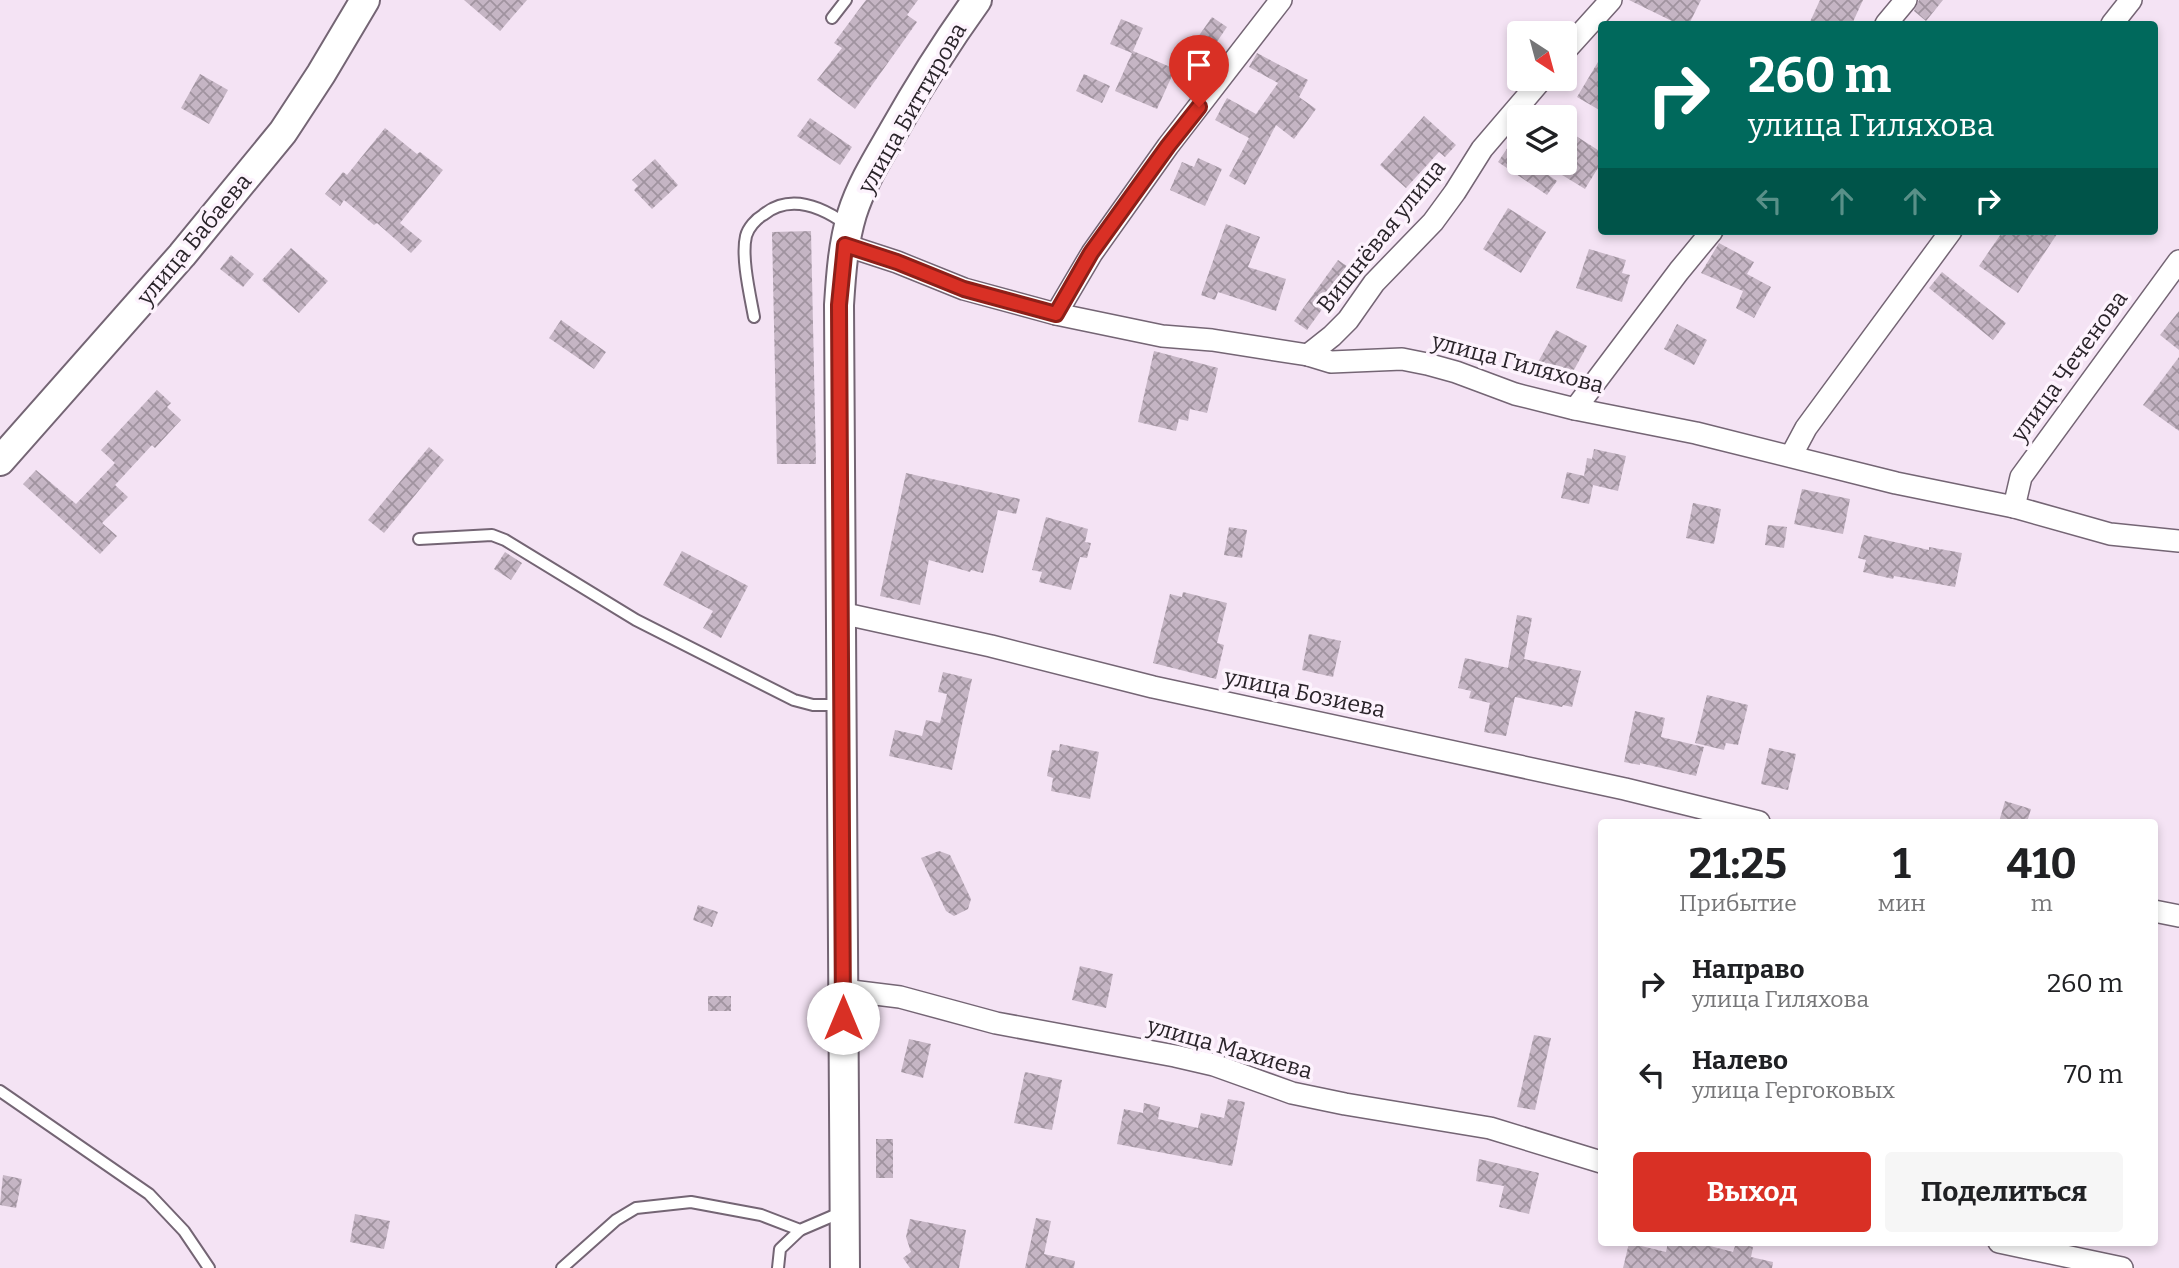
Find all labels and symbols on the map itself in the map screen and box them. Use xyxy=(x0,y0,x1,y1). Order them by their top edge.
street label: улица Биттирова xyxy=(851,17,972,199)
north arrow xyxy=(1507,21,1577,91)
pin xyxy=(1169,35,1229,107)
street label: Вишнёвая улица xyxy=(1311,154,1451,318)
street label: улица Бабаева xyxy=(130,167,257,311)
street label: улица Чеченова xyxy=(2004,285,2133,448)
street label: улица Гиляхова xyxy=(1428,326,1608,400)
street label: улица Бозиева xyxy=(1221,662,1389,724)
position arrow xyxy=(806,981,880,1055)
street label: улица Махиева xyxy=(1143,1011,1316,1085)

